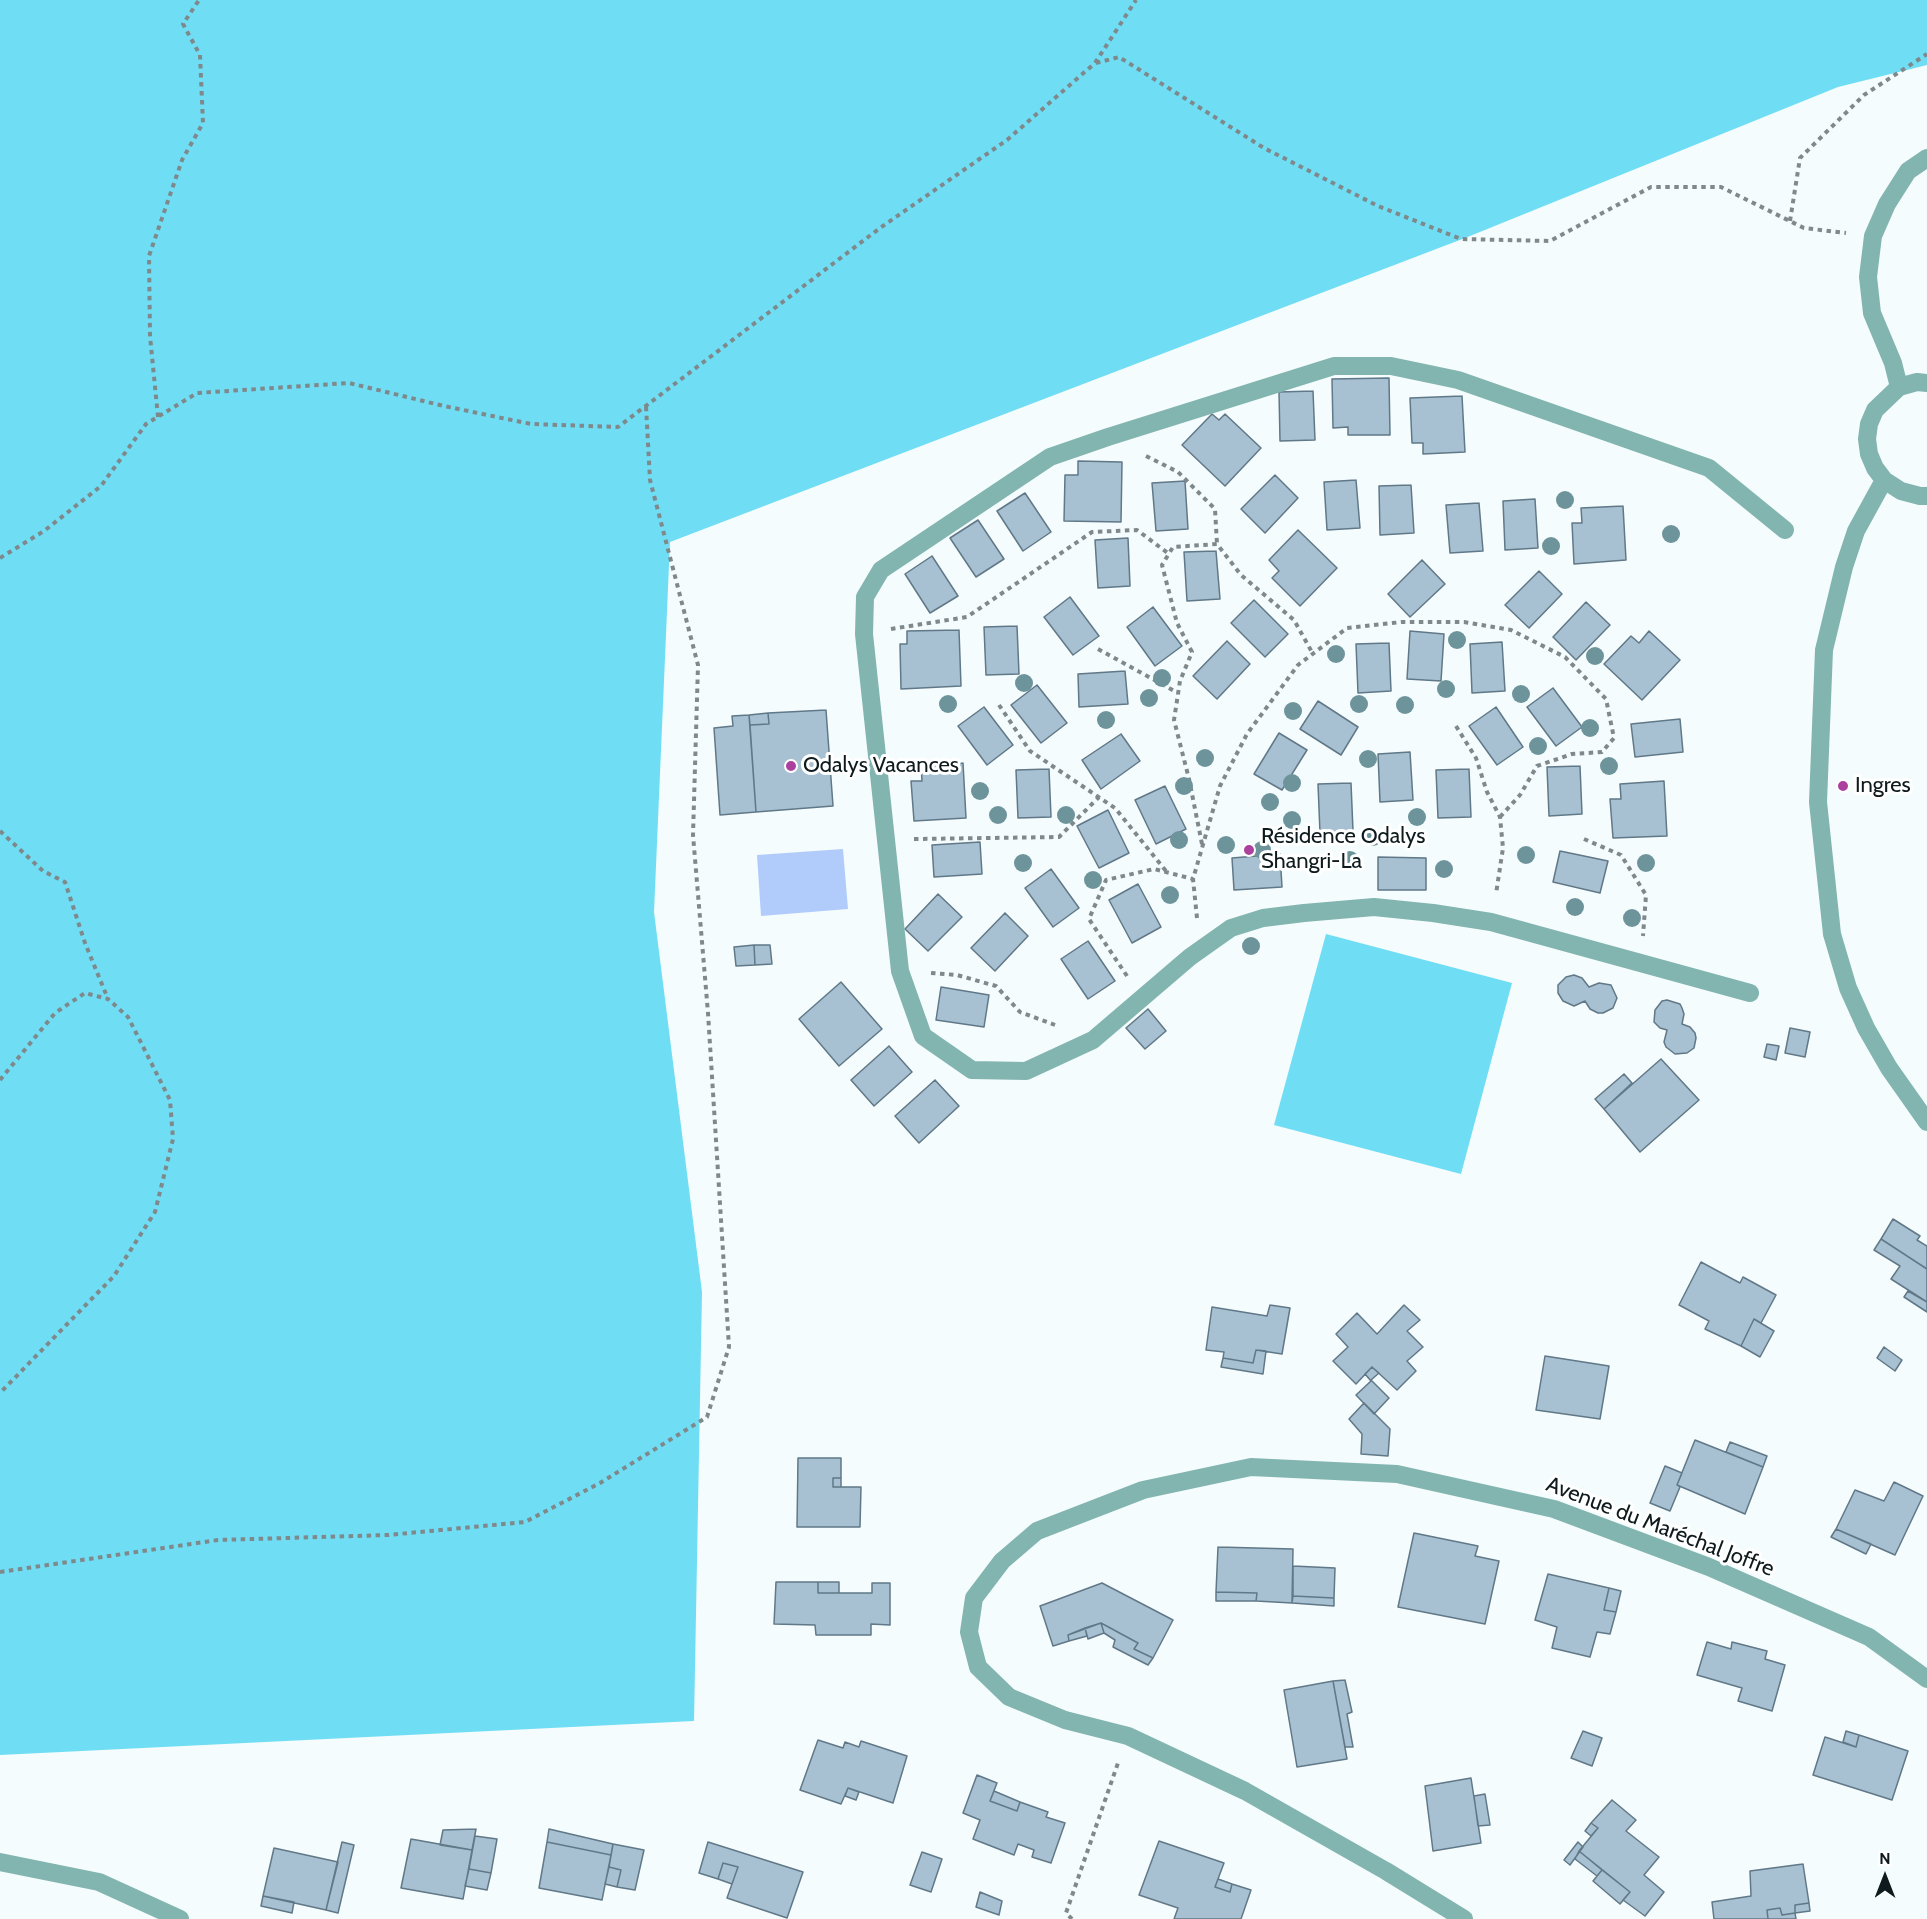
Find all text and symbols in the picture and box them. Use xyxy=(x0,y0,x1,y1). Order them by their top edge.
place label: Odalys Vacances xyxy=(803,753,959,779)
marker: Odalys Vacances xyxy=(784,759,798,773)
place label: Ingres xyxy=(1855,773,1911,799)
marker: Ingres xyxy=(1836,779,1850,793)
place label: Résidence Odalys Shangri-La xyxy=(1261,824,1425,876)
marker: Résidence Odalys Shangri-La xyxy=(1242,843,1256,857)
street label: Avenue du Maréchal Joffre xyxy=(1542,1471,1778,1583)
north arrow xyxy=(1855,1847,1915,1907)
text: N xyxy=(1879,1849,1891,1868)

